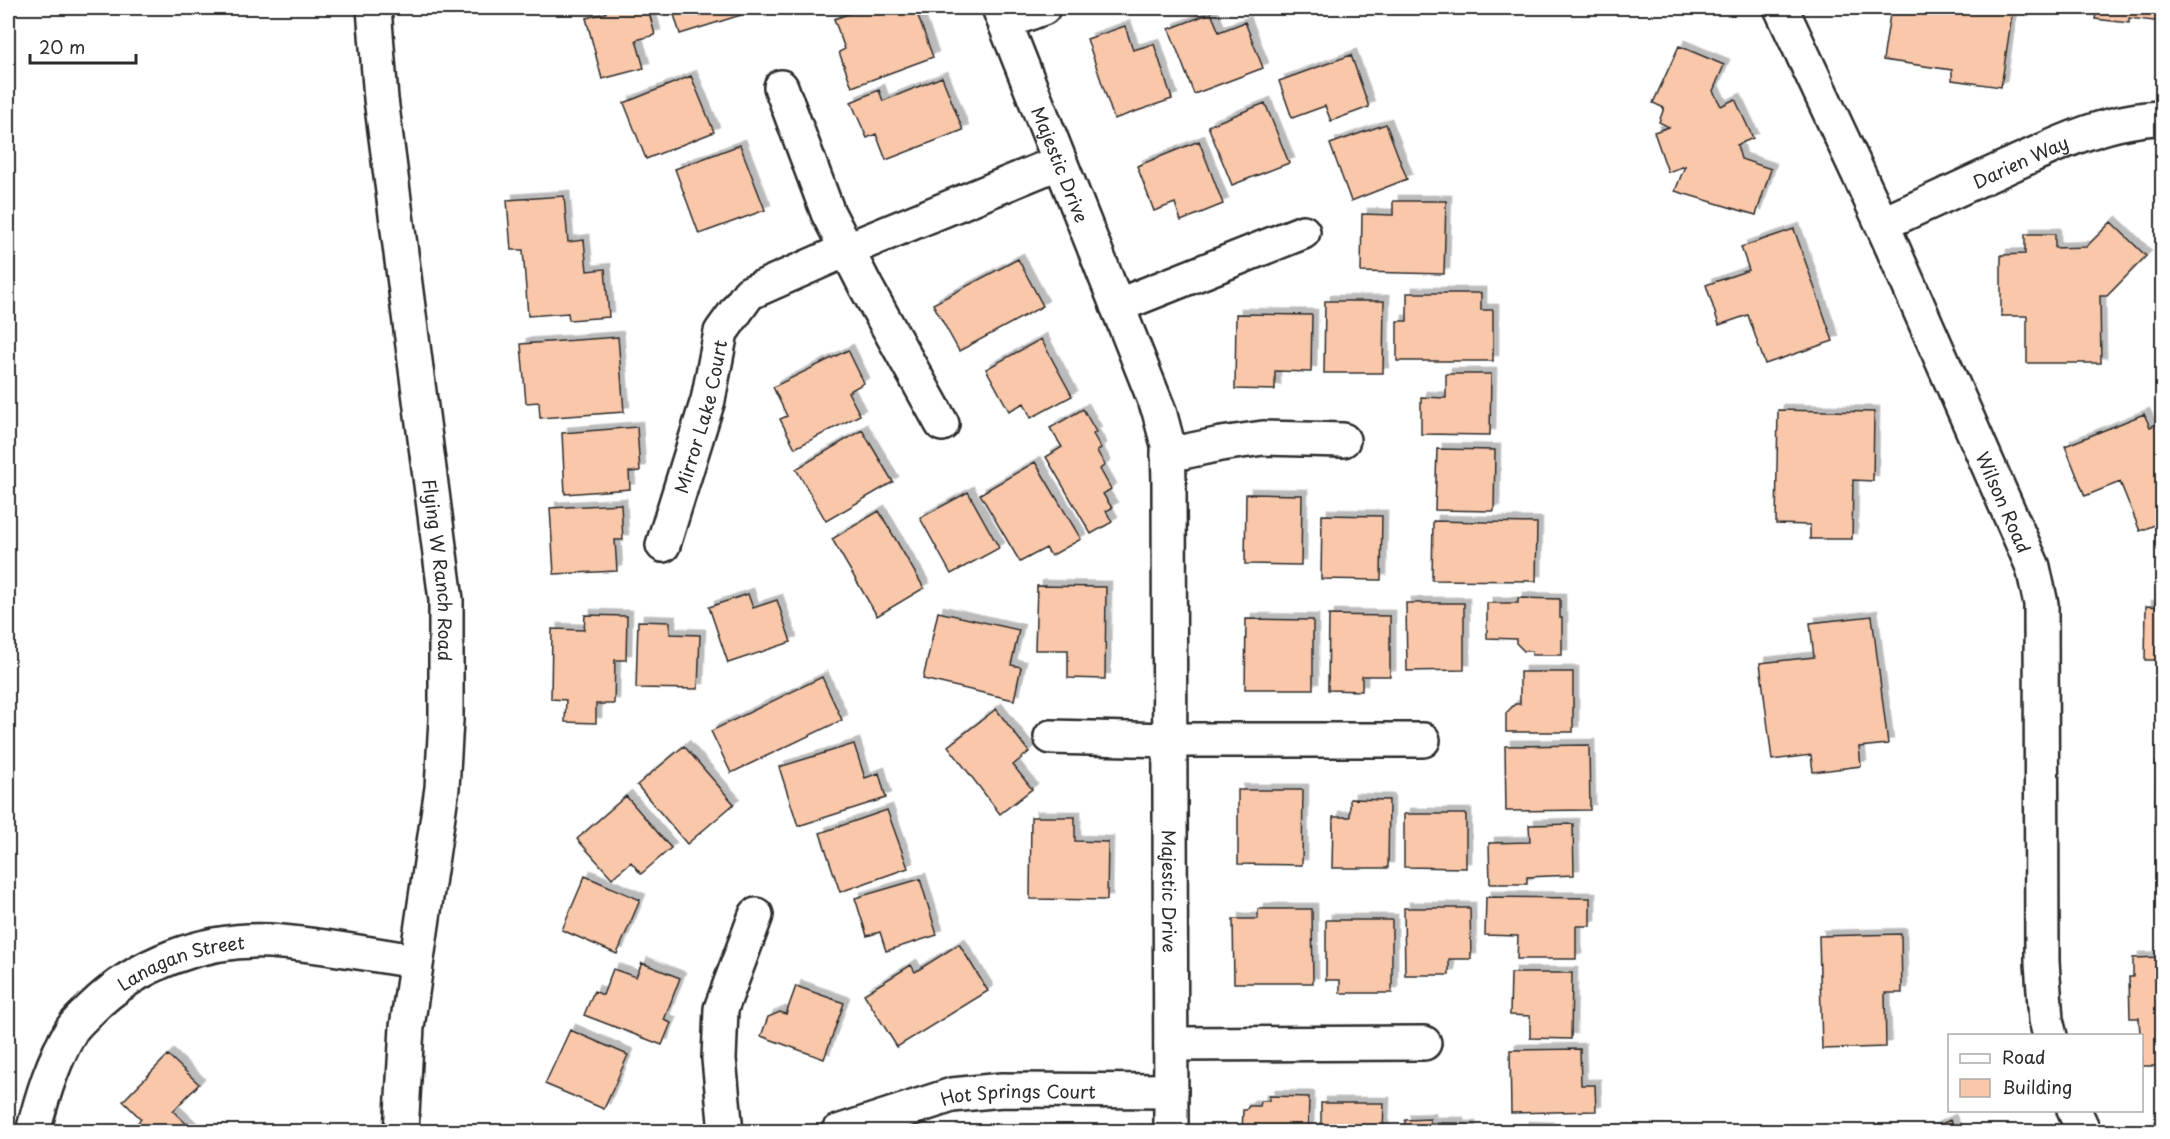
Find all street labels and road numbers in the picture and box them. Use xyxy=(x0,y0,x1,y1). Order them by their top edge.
street label: Majestic Drive xyxy=(1026,102,1096,226)
street label: Darien Way xyxy=(1968,128,2072,194)
street label: Mirror Lake Court xyxy=(666,338,733,496)
street label: Wilson Road xyxy=(1970,447,2038,557)
street label: Flying W Ranch Road xyxy=(417,477,460,661)
street label: Majestic Drive xyxy=(1157,830,1184,953)
street label: Lanagan Street xyxy=(111,928,246,997)
street label: Hot Springs Court xyxy=(937,1076,1096,1111)

